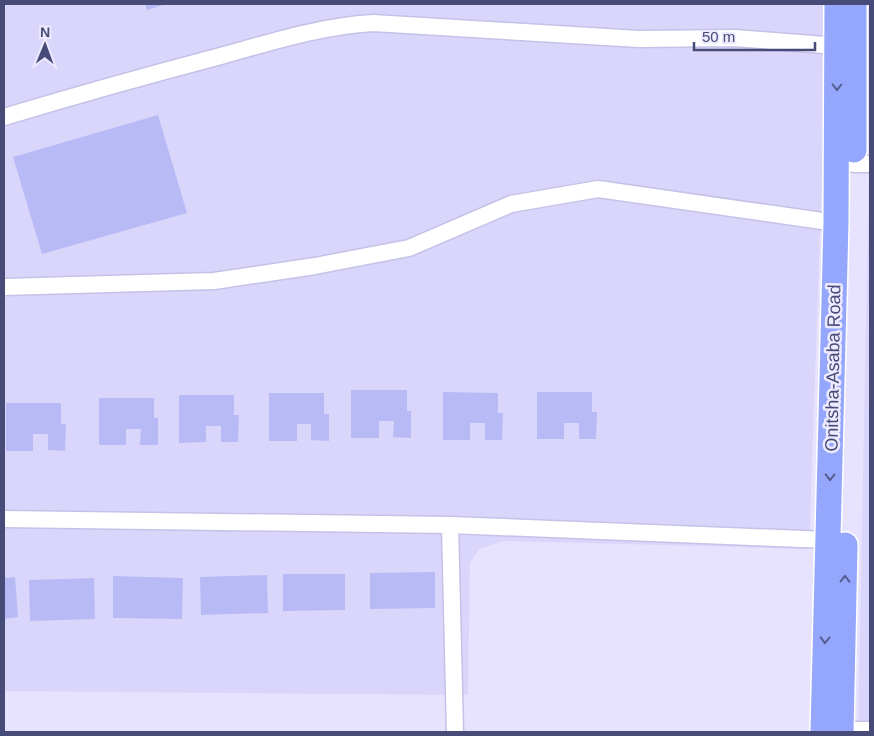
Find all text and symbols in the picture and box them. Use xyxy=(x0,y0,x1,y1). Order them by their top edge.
north arrow xyxy=(20,20,70,70)
scale bar xyxy=(694,20,815,52)
text: N xyxy=(40,24,50,40)
text: 50 m xyxy=(702,28,735,45)
one-way arrow xyxy=(832,84,842,92)
street label: Onitsha-Asaba Road xyxy=(822,284,844,452)
one-way arrow xyxy=(824,474,835,482)
one-way arrow xyxy=(839,574,850,582)
one-way arrow xyxy=(820,636,831,644)

